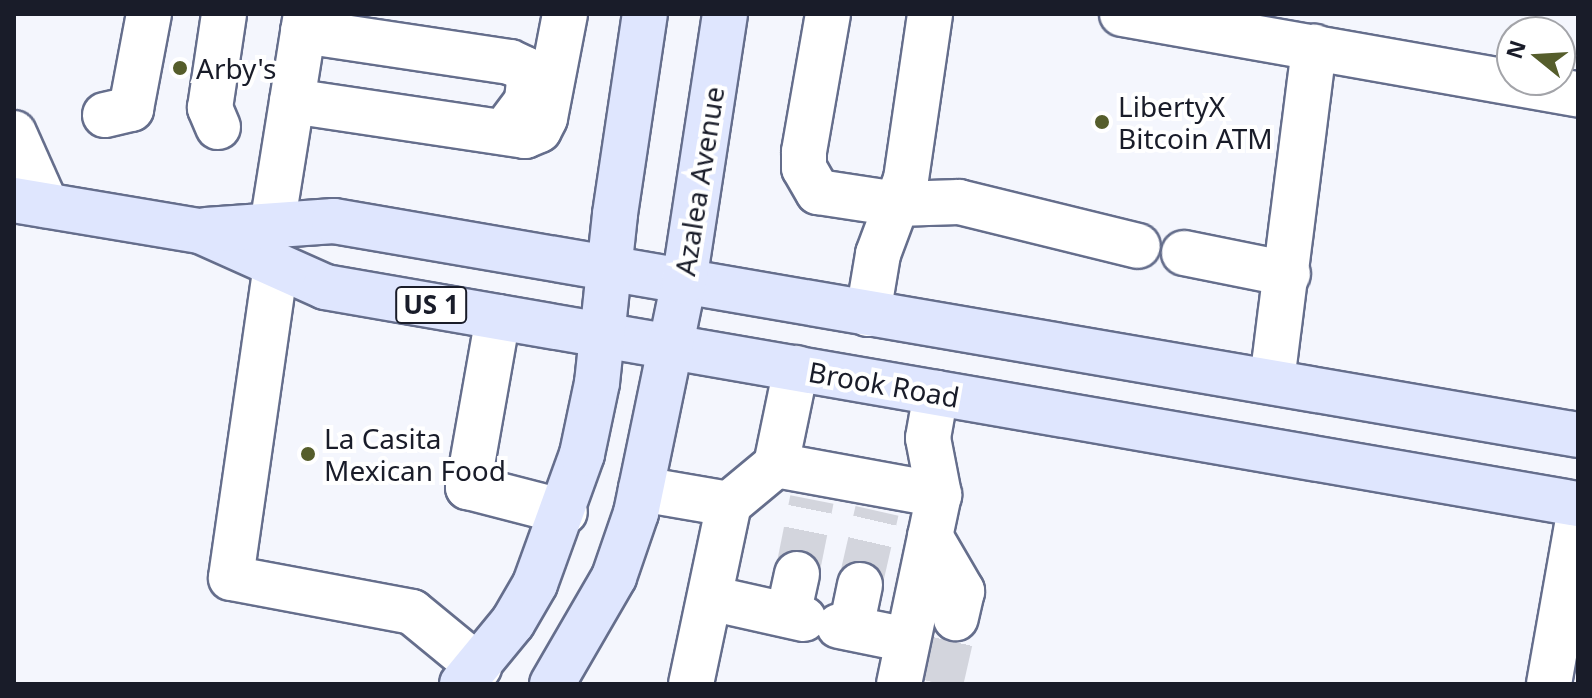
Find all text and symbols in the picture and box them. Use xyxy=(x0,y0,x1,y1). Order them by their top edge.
north arrow xyxy=(1496,16,1576,96)
text: N xyxy=(1498,36,1532,62)
place label: Arby's xyxy=(196,51,276,85)
marker: Arby's xyxy=(171,59,189,77)
street label: Azalea Avenue xyxy=(667,84,731,278)
place label: LibertyX Bitcoin ATM xyxy=(1118,89,1273,155)
marker: LibertyX Bitcoin ATM xyxy=(1093,113,1111,131)
road number: US 1 xyxy=(395,283,467,327)
street label: Brook Road xyxy=(806,354,962,414)
place label: La Casita Mexican Food xyxy=(324,421,506,487)
marker: La Casita Mexican Food xyxy=(299,445,317,463)

